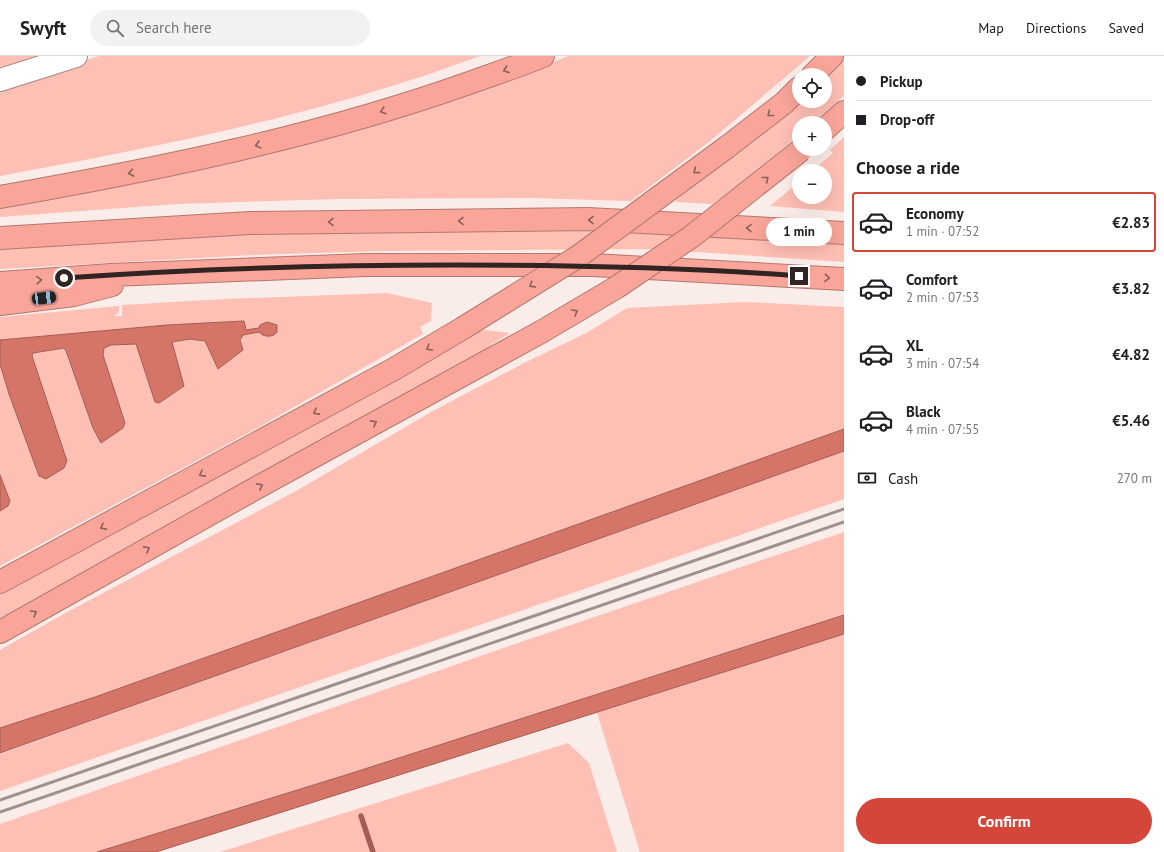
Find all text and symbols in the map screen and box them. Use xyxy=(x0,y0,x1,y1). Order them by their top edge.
search box xyxy=(90,10,370,46)
text: Swyft xyxy=(20,16,66,40)
icon: search xyxy=(104,17,126,39)
text: Search here xyxy=(136,18,212,37)
text: Map xyxy=(978,19,1004,37)
text: Directions xyxy=(1026,19,1086,37)
text: Saved xyxy=(1108,19,1144,37)
one-way arrow xyxy=(503,65,510,73)
map controls xyxy=(792,68,832,204)
button: locate xyxy=(792,68,832,108)
text: Pickup xyxy=(880,72,923,91)
one-way arrow xyxy=(380,106,387,115)
one-way arrow xyxy=(767,109,774,116)
text: Drop-off xyxy=(880,110,934,129)
button: + xyxy=(792,116,832,156)
one-way arrow xyxy=(254,141,261,149)
text: Choose a ride xyxy=(856,156,960,179)
button: − xyxy=(792,164,832,204)
one-way arrow xyxy=(693,166,700,173)
one-way arrow xyxy=(128,168,134,177)
one-way arrow xyxy=(761,177,768,184)
icon: car xyxy=(858,204,894,240)
text: Economy xyxy=(906,204,964,223)
text: €2.83 xyxy=(1112,213,1150,232)
one-way arrow xyxy=(588,215,594,224)
one-way arrow xyxy=(458,216,464,225)
one-way arrow xyxy=(328,218,334,226)
callout: 1 min xyxy=(766,218,832,246)
one-way arrow xyxy=(746,223,752,232)
text: 1 min xyxy=(783,223,815,240)
text: 1 min · 07:52 xyxy=(906,223,979,240)
route end xyxy=(790,267,808,285)
route start xyxy=(55,269,73,287)
icon: car xyxy=(858,270,894,306)
text: Comfort xyxy=(906,270,958,289)
one-way arrow xyxy=(824,273,830,282)
one-way arrow xyxy=(36,276,42,285)
text: €3.82 xyxy=(1112,279,1150,298)
one-way arrow xyxy=(529,281,536,288)
text: 2 min · 07:53 xyxy=(906,289,979,306)
car xyxy=(31,291,57,305)
one-way arrow xyxy=(571,309,578,317)
icon: car xyxy=(858,336,894,372)
text: XL xyxy=(906,336,923,355)
one-way arrow xyxy=(426,344,433,351)
text: €4.82 xyxy=(1112,345,1150,364)
text: 3 min · 07:54 xyxy=(906,355,979,372)
icon: car xyxy=(858,402,894,438)
text: Black xyxy=(906,402,941,421)
one-way arrow xyxy=(313,407,320,415)
text: €5.46 xyxy=(1112,411,1150,430)
one-way arrow xyxy=(370,421,378,428)
text: 4 min · 07:55 xyxy=(906,421,979,438)
icon: cash xyxy=(856,467,878,489)
text: Cash xyxy=(888,469,918,488)
one-way arrow xyxy=(199,470,206,477)
text: 270 m xyxy=(1117,470,1152,487)
one-way arrow xyxy=(256,483,264,490)
one-way arrow xyxy=(100,523,107,530)
one-way arrow xyxy=(143,547,150,554)
one-way arrow xyxy=(30,611,37,618)
button: Confirm xyxy=(856,798,1152,844)

